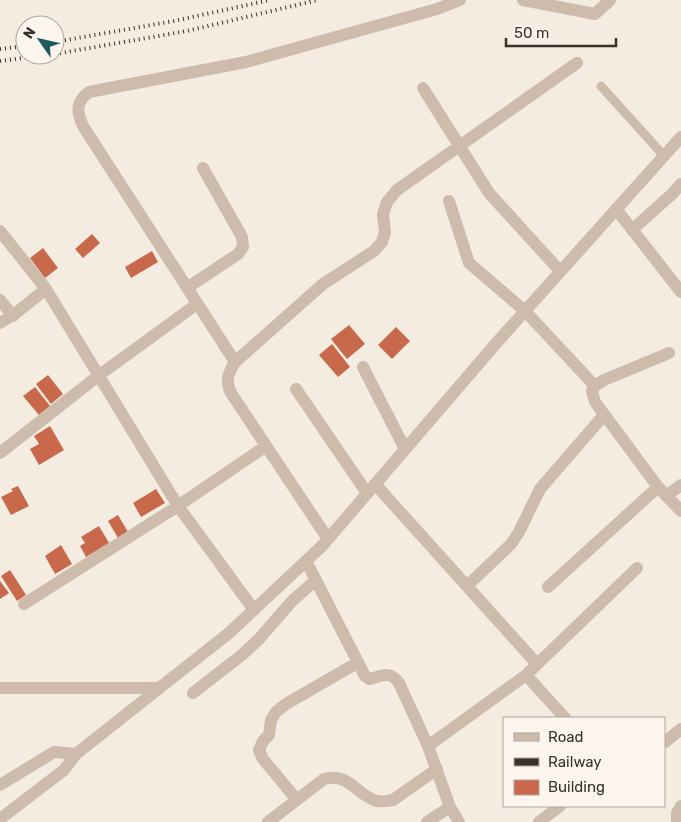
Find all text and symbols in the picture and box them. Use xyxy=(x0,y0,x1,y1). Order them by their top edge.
north arrow xyxy=(15,15,65,65)
scale bar xyxy=(506,15,616,47)
text: N xyxy=(20,24,40,42)
text: 50 m xyxy=(514,24,549,42)
legend xyxy=(503,717,666,807)
text: Road xyxy=(548,728,584,746)
text: Railway xyxy=(548,753,602,771)
text: Building xyxy=(548,778,605,796)

